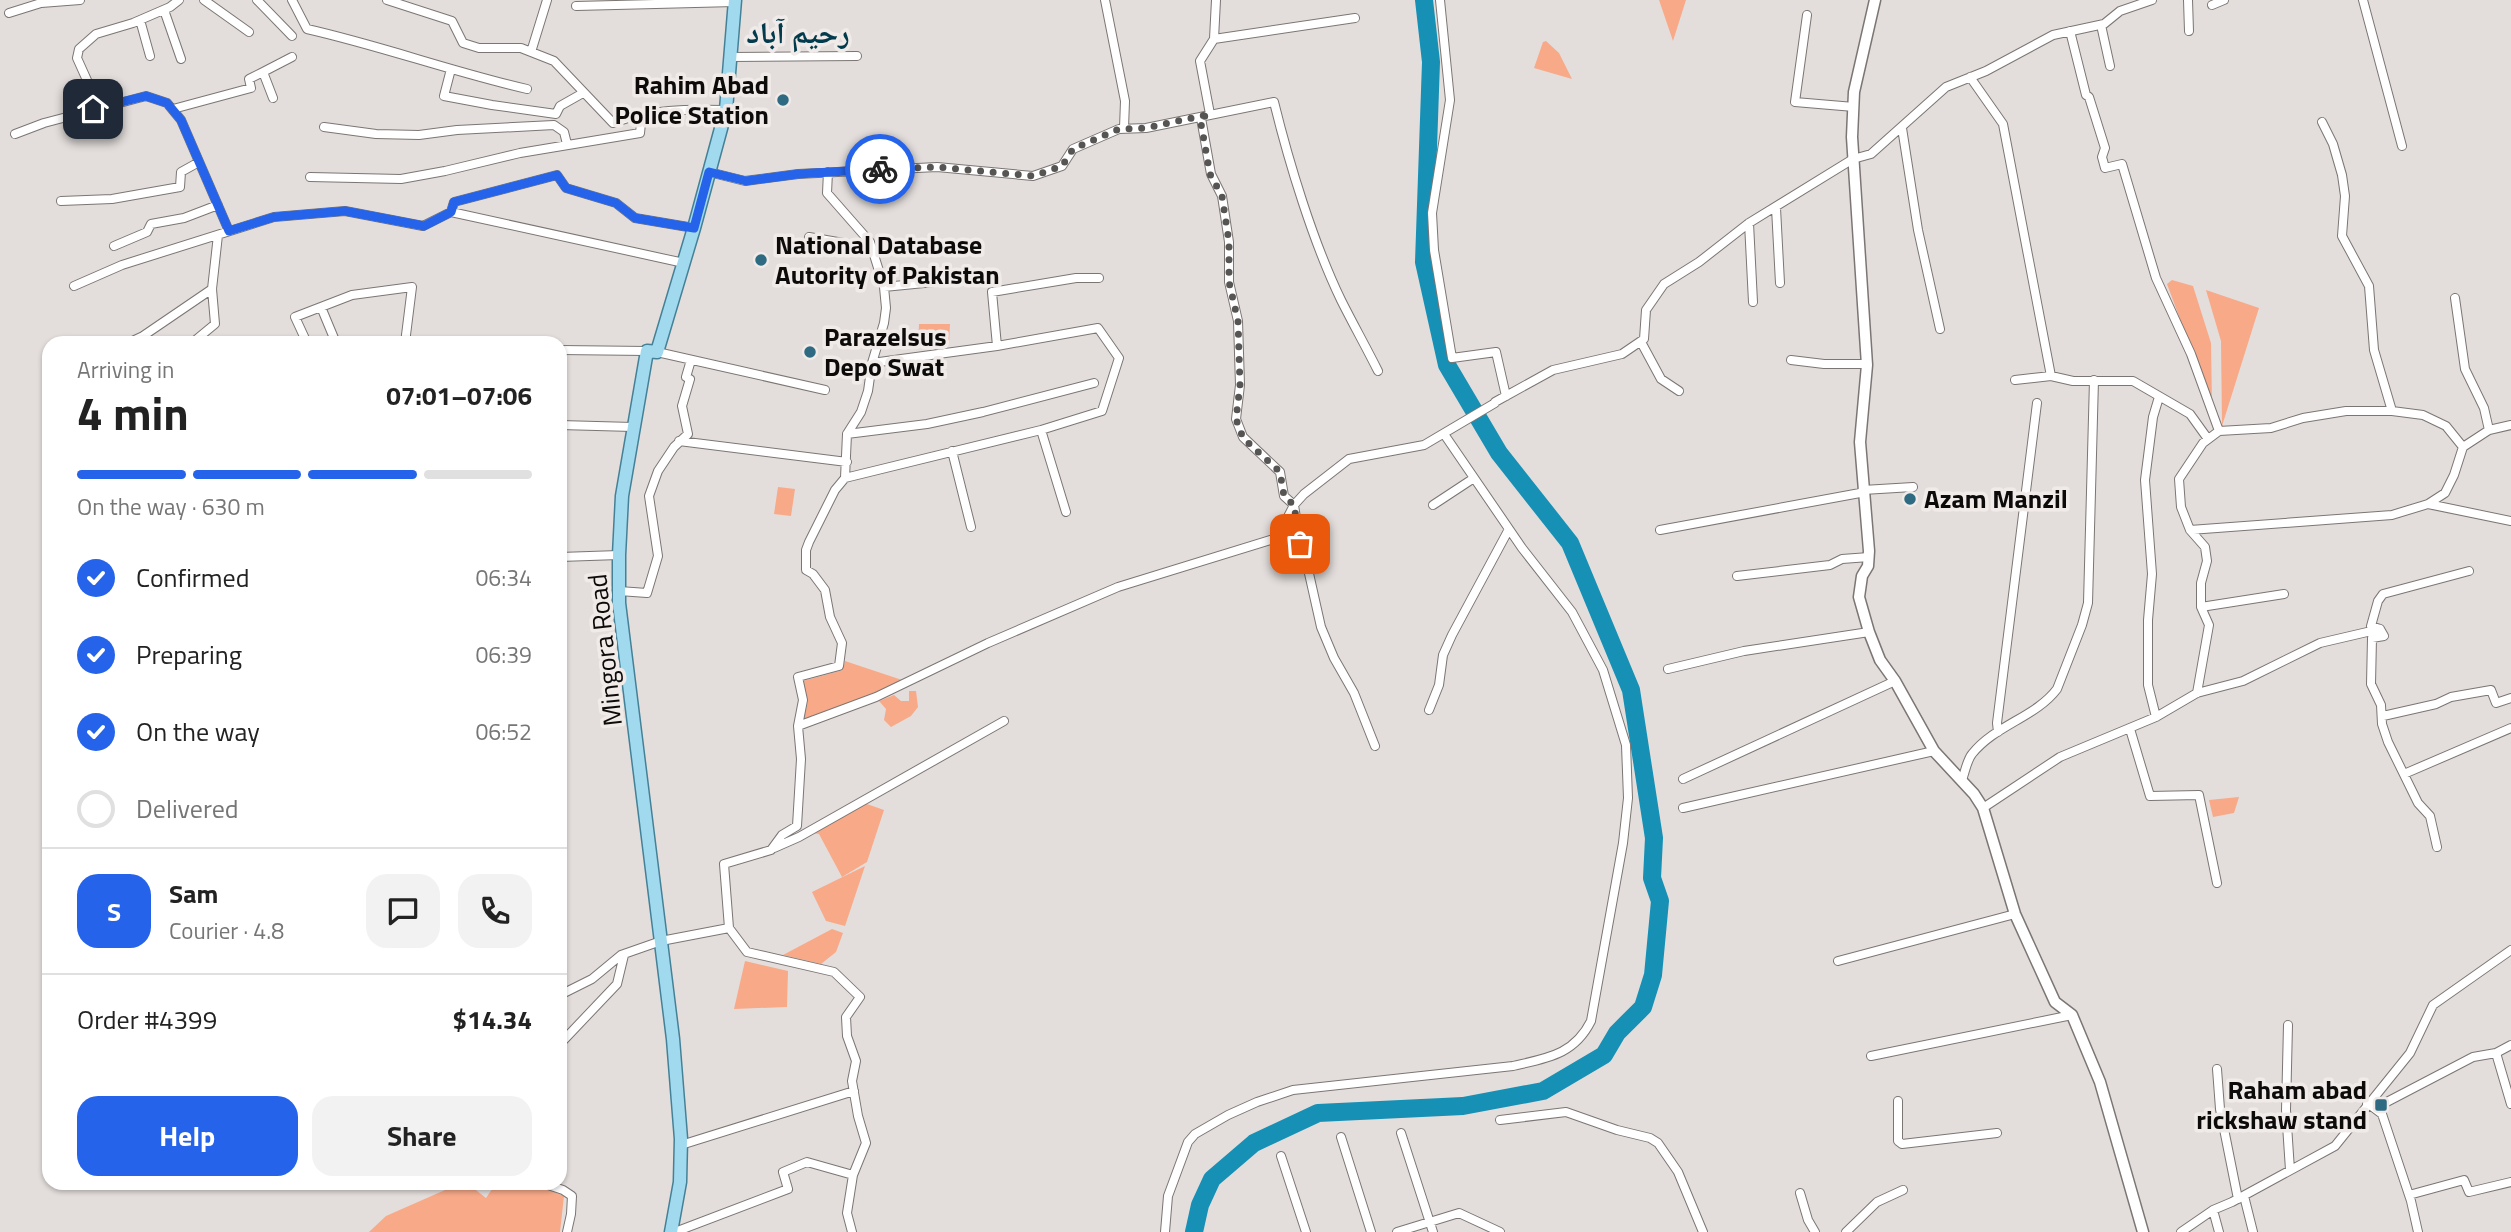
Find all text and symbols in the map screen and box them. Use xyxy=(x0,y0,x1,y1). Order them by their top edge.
district label: رحیم آباد xyxy=(746,9,850,55)
place label: Rahim Abad Police Station xyxy=(615,65,769,134)
pin xyxy=(63,79,123,139)
icon: home xyxy=(74,90,112,128)
marker: Rahim Abad Police Station xyxy=(775,92,791,108)
courier xyxy=(845,134,915,204)
icon: bike xyxy=(861,150,899,188)
place label: National Database Autority of Pakistan xyxy=(775,225,1000,294)
marker: National Database Autority of Pakistan xyxy=(753,252,769,268)
place label: Parazelsus Depo Swat xyxy=(824,317,946,386)
marker: Parazelsus Depo Swat xyxy=(802,344,818,360)
text: Arriving in xyxy=(77,352,174,387)
text: 07:01–07:06 xyxy=(386,376,532,415)
text: 4 min xyxy=(77,378,189,448)
place label: Azam Manzil xyxy=(1924,479,2068,518)
text: On the way · 630 m xyxy=(77,489,265,524)
marker: Azam Manzil xyxy=(1902,491,1918,507)
pin xyxy=(1270,514,1330,574)
icon: bag xyxy=(1281,525,1319,563)
text: Confirmed xyxy=(136,558,250,597)
icon: check xyxy=(77,559,115,597)
text: 06:34 xyxy=(475,560,532,595)
street label: Mingora Road xyxy=(577,572,632,728)
text: Preparing xyxy=(136,635,242,674)
icon: check xyxy=(77,636,115,674)
text: 06:39 xyxy=(475,637,532,672)
text: On the way xyxy=(136,712,260,751)
icon: check xyxy=(77,713,115,751)
text: 06:52 xyxy=(475,714,532,749)
text: Delivered xyxy=(136,789,239,828)
text: Sam xyxy=(169,874,218,913)
button: chat xyxy=(366,874,440,948)
button: phone xyxy=(458,874,532,948)
text: S xyxy=(107,892,121,931)
text: Courier · 4.8 xyxy=(169,913,284,948)
text: Order #4399 xyxy=(77,1000,217,1039)
text: $14.34 xyxy=(453,1000,532,1039)
place label: Raham abad rickshaw stand xyxy=(2196,1070,2367,1139)
button: Help xyxy=(77,1096,298,1176)
button: Share xyxy=(312,1096,532,1176)
marker: Raham abad rickshaw stand xyxy=(2373,1097,2389,1113)

